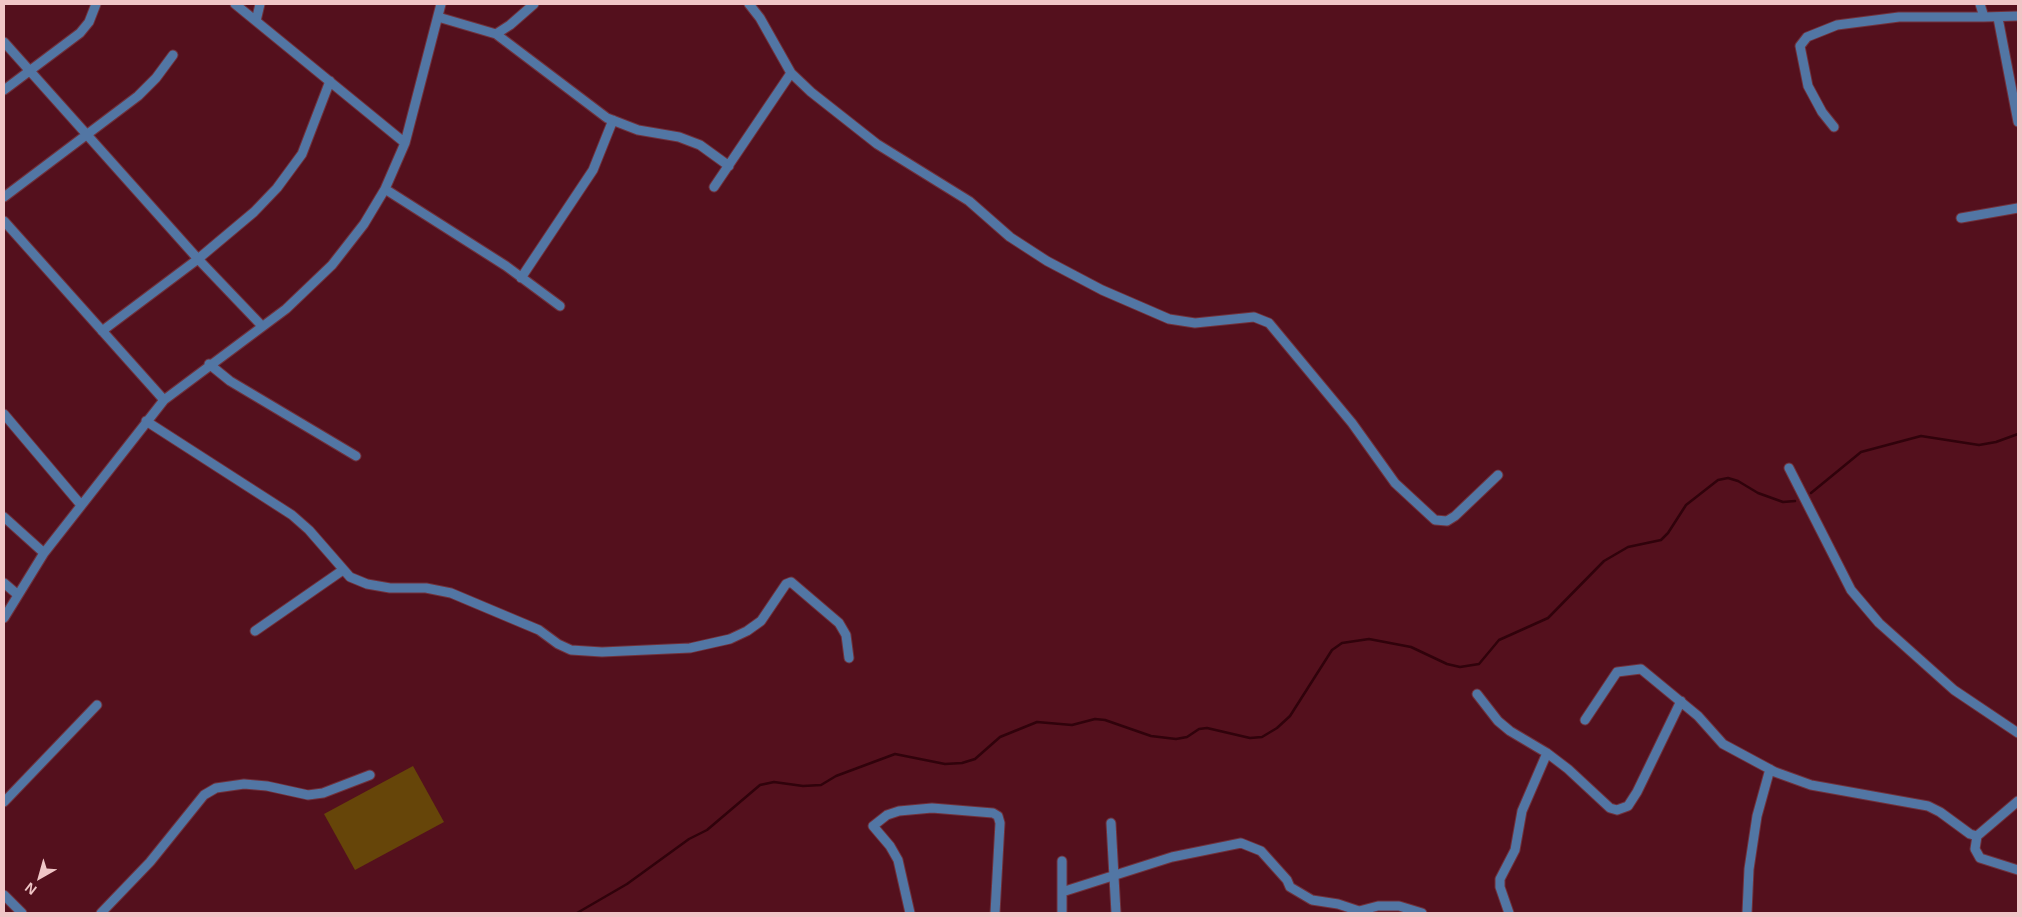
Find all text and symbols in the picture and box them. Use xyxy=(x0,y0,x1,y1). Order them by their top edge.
north arrow xyxy=(15,852,65,902)
text: N xyxy=(22,879,40,898)

